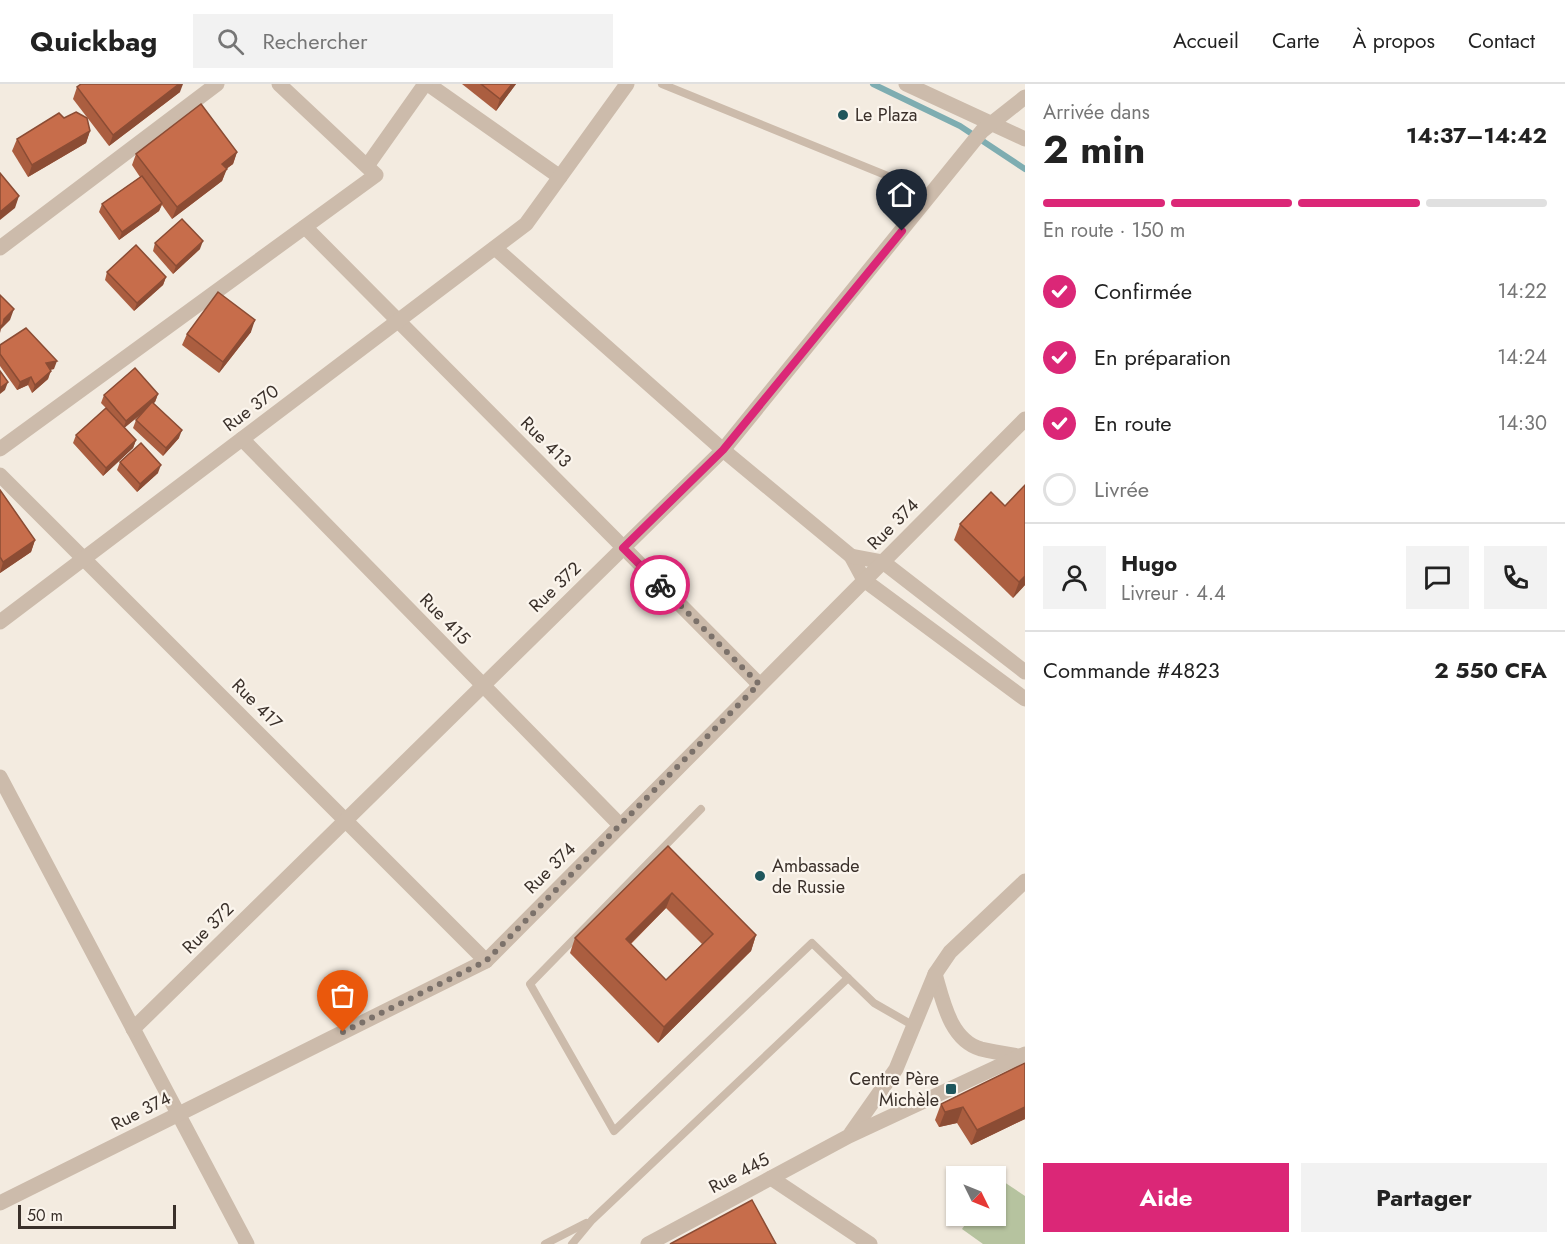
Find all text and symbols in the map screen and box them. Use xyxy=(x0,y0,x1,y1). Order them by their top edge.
search box xyxy=(193,14,613,68)
text: Quickbag xyxy=(30,21,157,62)
icon: search xyxy=(214,25,247,58)
text: Rechercher xyxy=(262,25,368,57)
text: Accueil xyxy=(1173,26,1239,56)
text: Carte xyxy=(1272,26,1320,56)
text: À propos xyxy=(1353,26,1435,56)
text: Contact xyxy=(1468,26,1535,56)
text: Arrivée dans xyxy=(1043,98,1150,127)
place label: Le Plaza xyxy=(855,102,917,128)
marker: Le Plaza xyxy=(836,108,850,122)
text: 14:37–14:42 xyxy=(1406,119,1547,151)
text: 2 min xyxy=(1043,121,1145,178)
pin xyxy=(876,169,927,231)
icon: home xyxy=(885,178,918,211)
text: En route · 150 m xyxy=(1043,216,1185,245)
icon: check xyxy=(1043,275,1076,308)
text: Confirmée xyxy=(1094,275,1192,307)
text: 14:22 xyxy=(1498,277,1547,306)
icon: check xyxy=(1043,341,1076,374)
text: En préparation xyxy=(1094,341,1231,373)
text: 14:24 xyxy=(1497,343,1547,372)
street label: Rue 370 xyxy=(218,378,285,438)
icon: check xyxy=(1043,407,1076,440)
text: En route xyxy=(1094,407,1172,439)
text: 14:30 xyxy=(1497,409,1547,438)
street label: Rue 413 xyxy=(515,411,577,473)
text: Livrée xyxy=(1094,473,1149,505)
street label: Rue 374 xyxy=(861,492,925,556)
button: person xyxy=(1043,546,1106,609)
button: chat xyxy=(1406,546,1469,609)
button: phone xyxy=(1484,546,1547,609)
text: Hugo xyxy=(1121,547,1177,579)
courier xyxy=(630,555,690,615)
street label: Rue 372 xyxy=(523,556,587,618)
icon: bike xyxy=(644,569,677,602)
text: Livreur · 4.4 xyxy=(1121,579,1226,608)
street label: Rue 415 xyxy=(414,587,476,651)
text: Commande #4823 xyxy=(1043,654,1220,686)
text: 2 550 CFA xyxy=(1434,654,1547,686)
street label: Rue 417 xyxy=(226,673,289,736)
street label: Rue 374 xyxy=(518,836,582,900)
place label: Ambassade de Russie xyxy=(772,853,860,900)
marker: Ambassade de Russie xyxy=(753,869,767,883)
street label: Rue 372 xyxy=(176,896,240,960)
pin xyxy=(317,970,368,1032)
icon: bag xyxy=(326,979,359,1012)
place label: Centre Père Michèle xyxy=(849,1066,939,1113)
marker: Centre Père Michèle xyxy=(944,1082,958,1096)
street label: Rue 374 xyxy=(107,1085,175,1137)
street label: Rue 445 xyxy=(704,1146,774,1200)
button: Aide xyxy=(1043,1163,1289,1232)
button: Partager xyxy=(1301,1163,1547,1232)
north arrow xyxy=(946,1166,1006,1226)
map controls xyxy=(946,1166,1006,1226)
scale bar xyxy=(18,1202,176,1230)
text: 50 m xyxy=(27,1204,63,1227)

